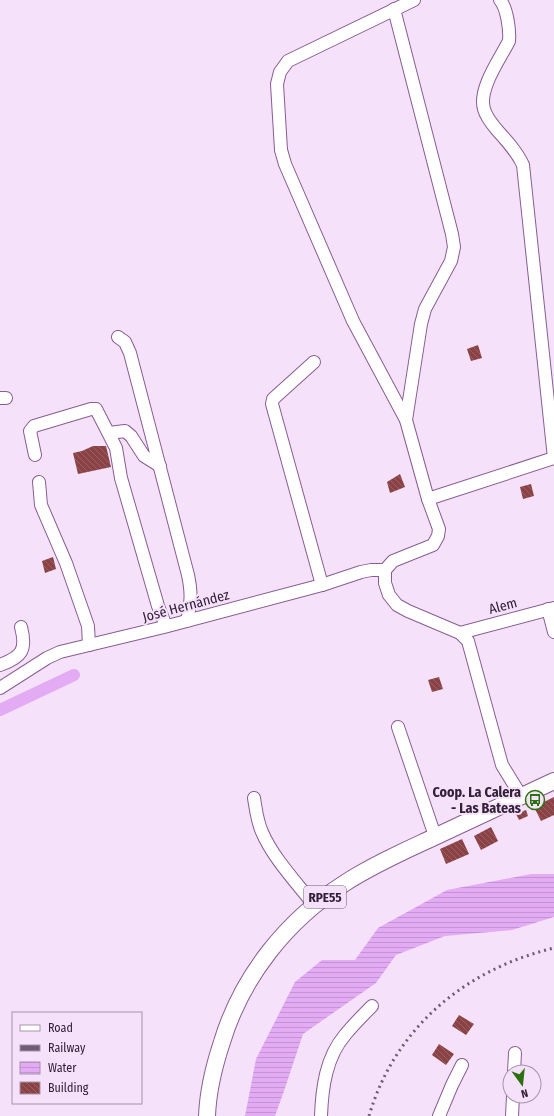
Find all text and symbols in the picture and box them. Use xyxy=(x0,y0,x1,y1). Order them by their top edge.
street label: José Hernández xyxy=(141,586,232,626)
street label: Alem xyxy=(487,594,519,618)
place label: Coop. La Calera - Las Bateas xyxy=(433,784,521,817)
bus stop icon: Coop. La Calera - Las Bateas xyxy=(524,789,546,811)
road number: RPE55 xyxy=(304,886,346,908)
legend xyxy=(12,1012,142,1104)
text: Road xyxy=(48,1021,73,1035)
text: Railway xyxy=(48,1041,86,1055)
text: Water xyxy=(48,1061,77,1075)
north arrow xyxy=(502,1064,542,1104)
text: Building xyxy=(48,1081,89,1095)
text: N xyxy=(520,1086,529,1100)

